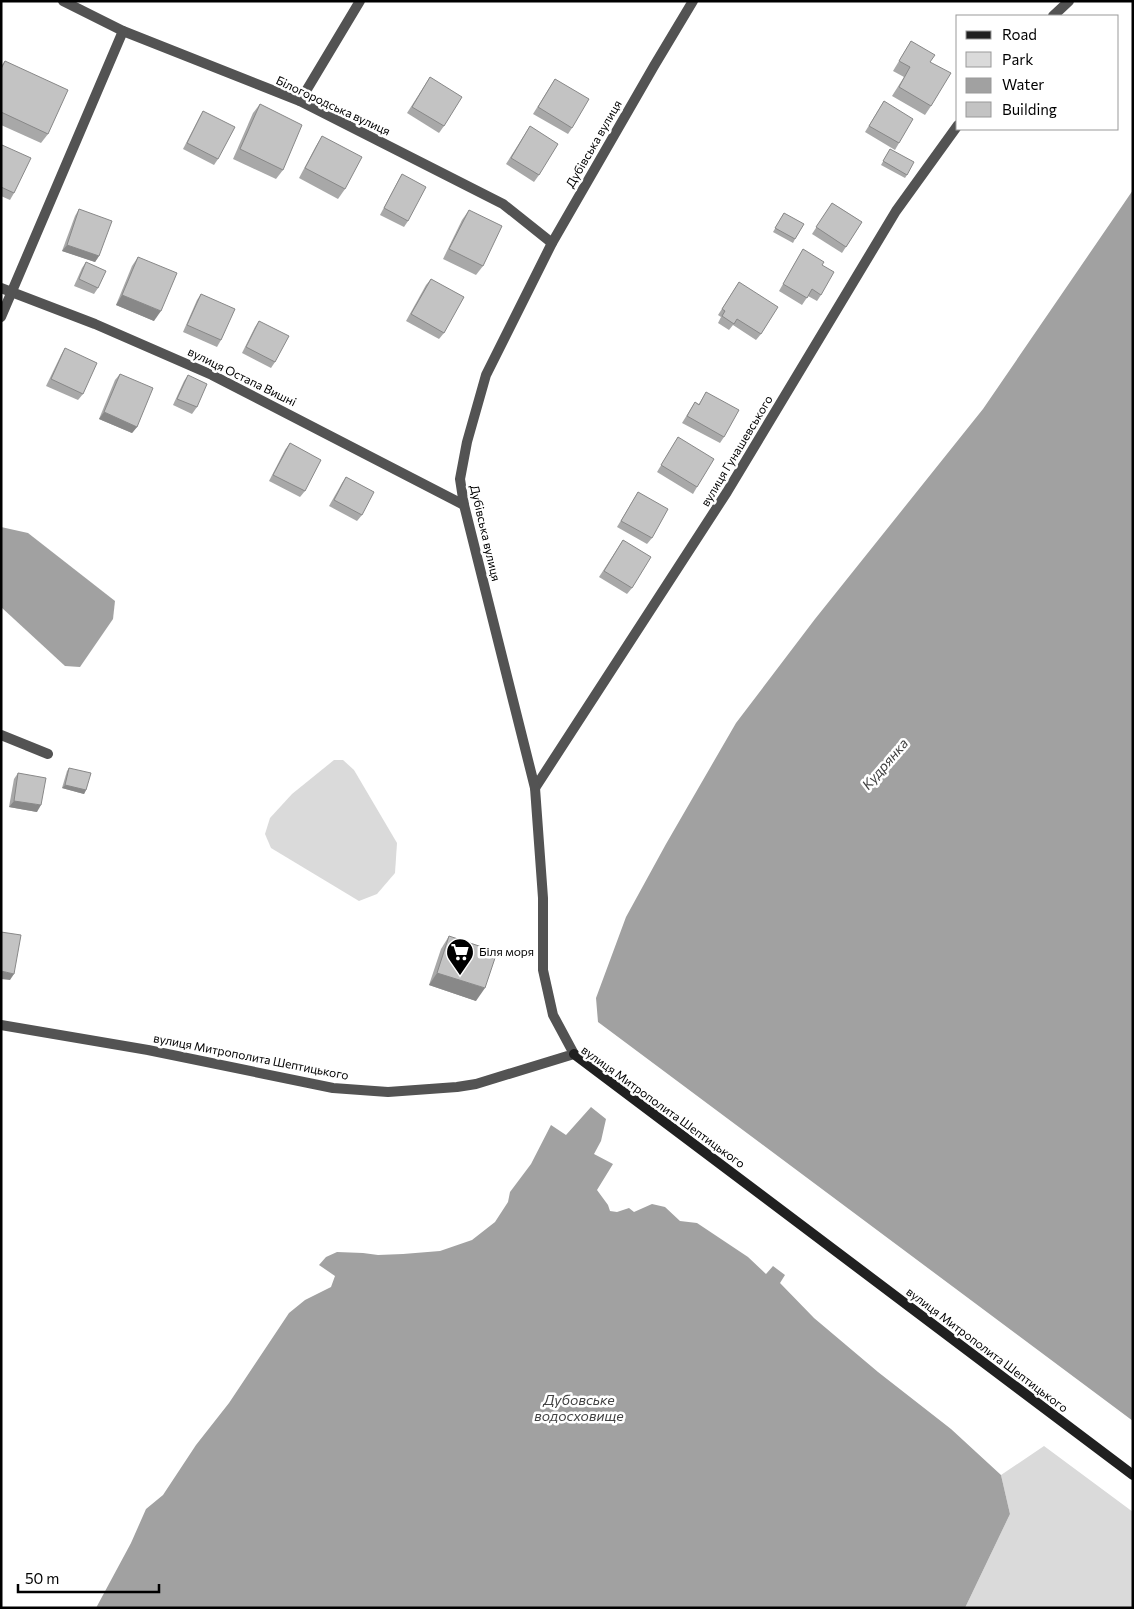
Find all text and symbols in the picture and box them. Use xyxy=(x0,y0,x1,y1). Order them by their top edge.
legend xyxy=(956,15,1119,130)
text: Road xyxy=(1002,25,1037,43)
text: Park xyxy=(1002,50,1033,68)
street label: Білогородська вулиця xyxy=(274,72,393,138)
text: Water xyxy=(1002,75,1044,93)
street label: Дубівська вулиця xyxy=(562,97,624,190)
text: Building xyxy=(1002,100,1057,118)
street label: вулиця Остапа Вишні xyxy=(186,344,299,408)
street label: вулиця Гунашевського xyxy=(697,392,775,509)
street label: Дубівська вулиця xyxy=(468,483,504,582)
water label: Кудрянка xyxy=(858,735,911,793)
supermarket icon: Біля моря xyxy=(445,937,475,976)
place label: Біля моря xyxy=(479,944,534,958)
street label: вулиця Митрополита Шептицького xyxy=(152,1030,350,1082)
street label: вулиця Митрополита Шептицького xyxy=(579,1042,748,1170)
street label: вулиця Митрополита Шептицького xyxy=(904,1284,1071,1415)
water label: Дубовське водосховище xyxy=(534,1391,624,1424)
scale bar xyxy=(18,1562,159,1594)
text: 50 m xyxy=(25,1569,59,1587)

